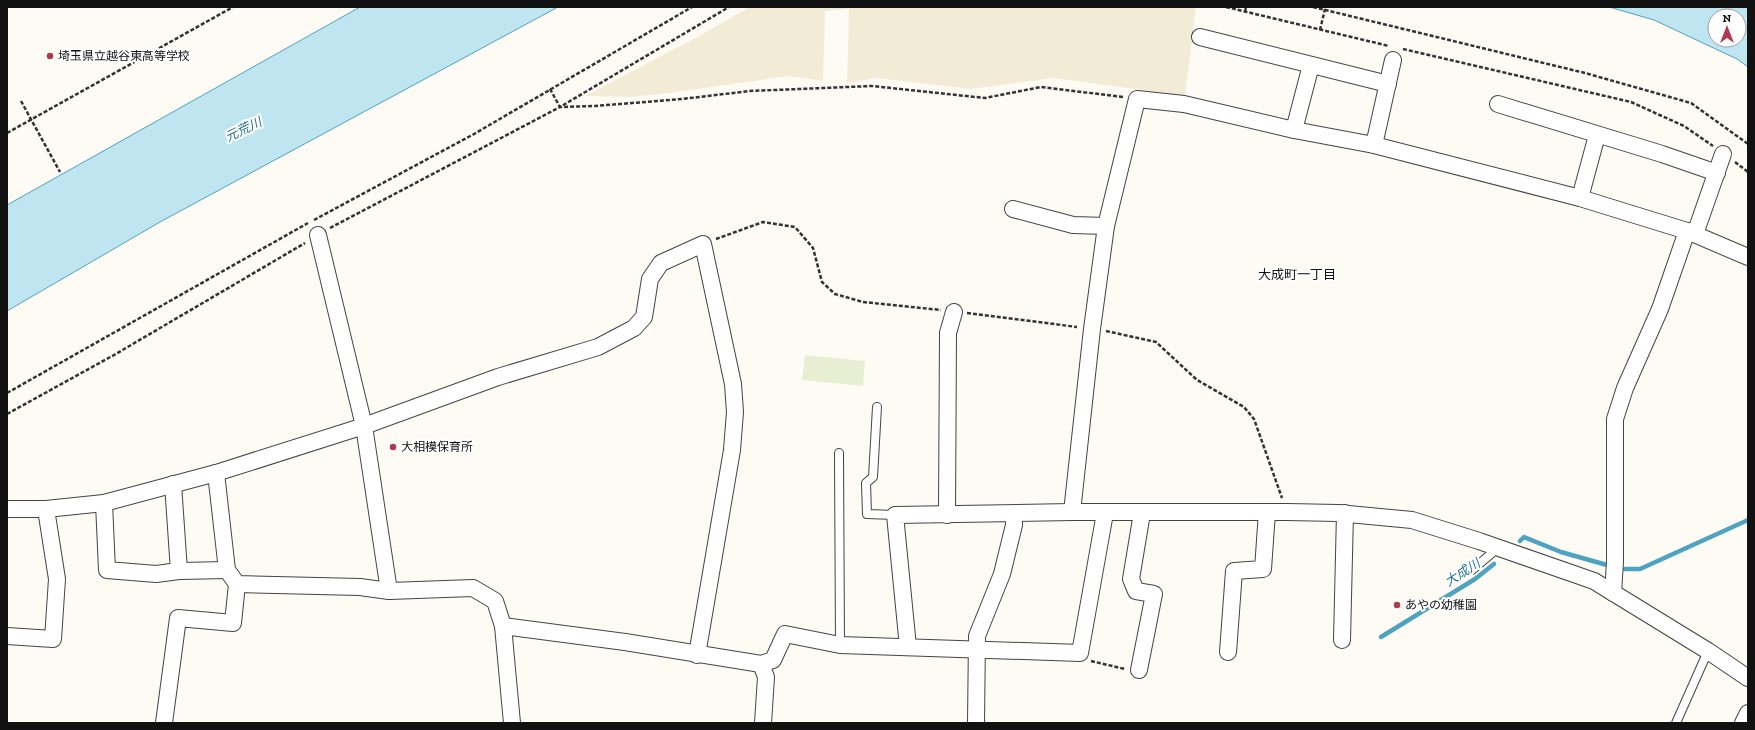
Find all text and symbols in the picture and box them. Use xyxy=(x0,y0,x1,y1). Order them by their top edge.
north arrow xyxy=(1707,8,1747,48)
text: N xyxy=(1723,12,1732,25)
place label: 埼玉県立越谷東高等学校 xyxy=(58,49,190,63)
marker: 埼玉県立越谷東高等学校 xyxy=(45,51,55,61)
water label: 元荒川 xyxy=(222,113,266,145)
district label: 大成町一丁目 xyxy=(1258,267,1336,282)
place label: 大相模保育所 xyxy=(401,440,473,454)
marker: 大相模保育所 xyxy=(388,442,398,452)
water label: 大成川 xyxy=(1442,554,1484,589)
place label: あやの幼稚園 xyxy=(1405,598,1477,612)
marker: あやの幼稚園 xyxy=(1392,600,1402,610)

